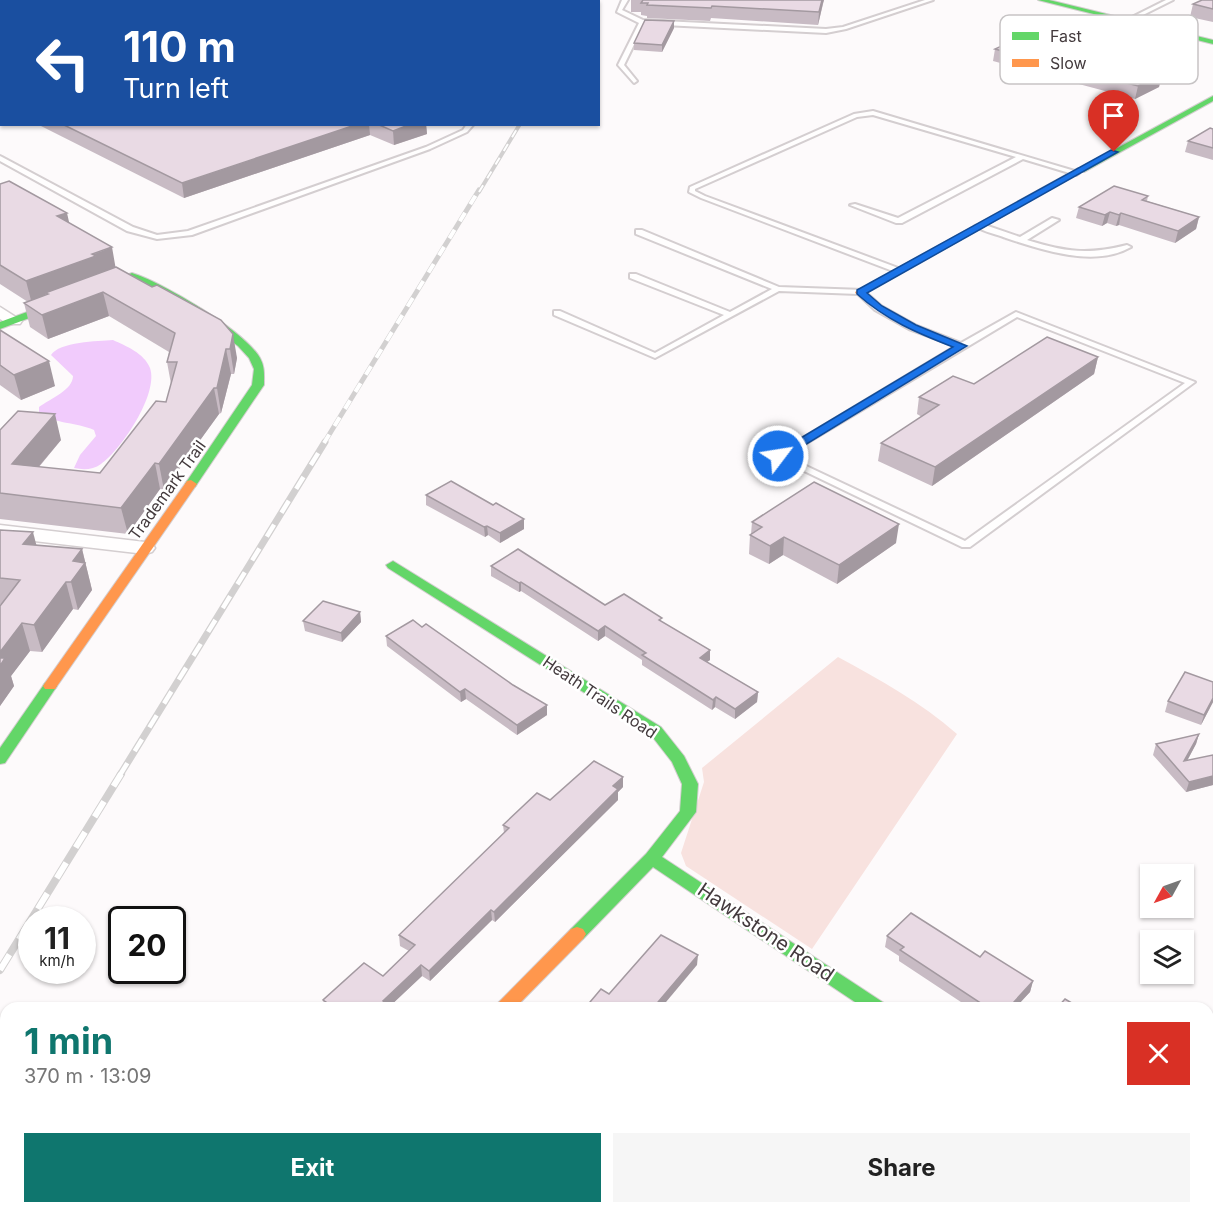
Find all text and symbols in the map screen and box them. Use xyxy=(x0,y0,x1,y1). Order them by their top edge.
legend xyxy=(1000,15,1198,84)
text: 110 m xyxy=(123,21,236,72)
icon: left xyxy=(24,24,102,102)
text: Fast xyxy=(1050,26,1082,46)
text: Slow xyxy=(1050,53,1087,73)
text: Turn left xyxy=(123,72,229,105)
pin xyxy=(1088,90,1139,152)
icon: arrive xyxy=(1097,99,1130,132)
position arrow xyxy=(746,424,810,488)
street label: Trademark Trail xyxy=(124,436,210,544)
street label: Heath Trails Road xyxy=(539,651,661,743)
north arrow xyxy=(1140,864,1194,918)
map controls xyxy=(1140,864,1194,984)
street label: Hawkstone Road xyxy=(693,877,839,987)
speed limit sign: 20 xyxy=(108,906,186,984)
text: 11 xyxy=(44,920,70,956)
button: layers xyxy=(1140,930,1194,984)
text: km/h xyxy=(39,951,75,970)
text: 1 min xyxy=(24,1019,113,1063)
button: close xyxy=(1127,1022,1190,1085)
text: 370 m · 13:09 xyxy=(24,1064,151,1088)
button: Exit xyxy=(24,1133,601,1202)
button: Share xyxy=(613,1133,1190,1202)

